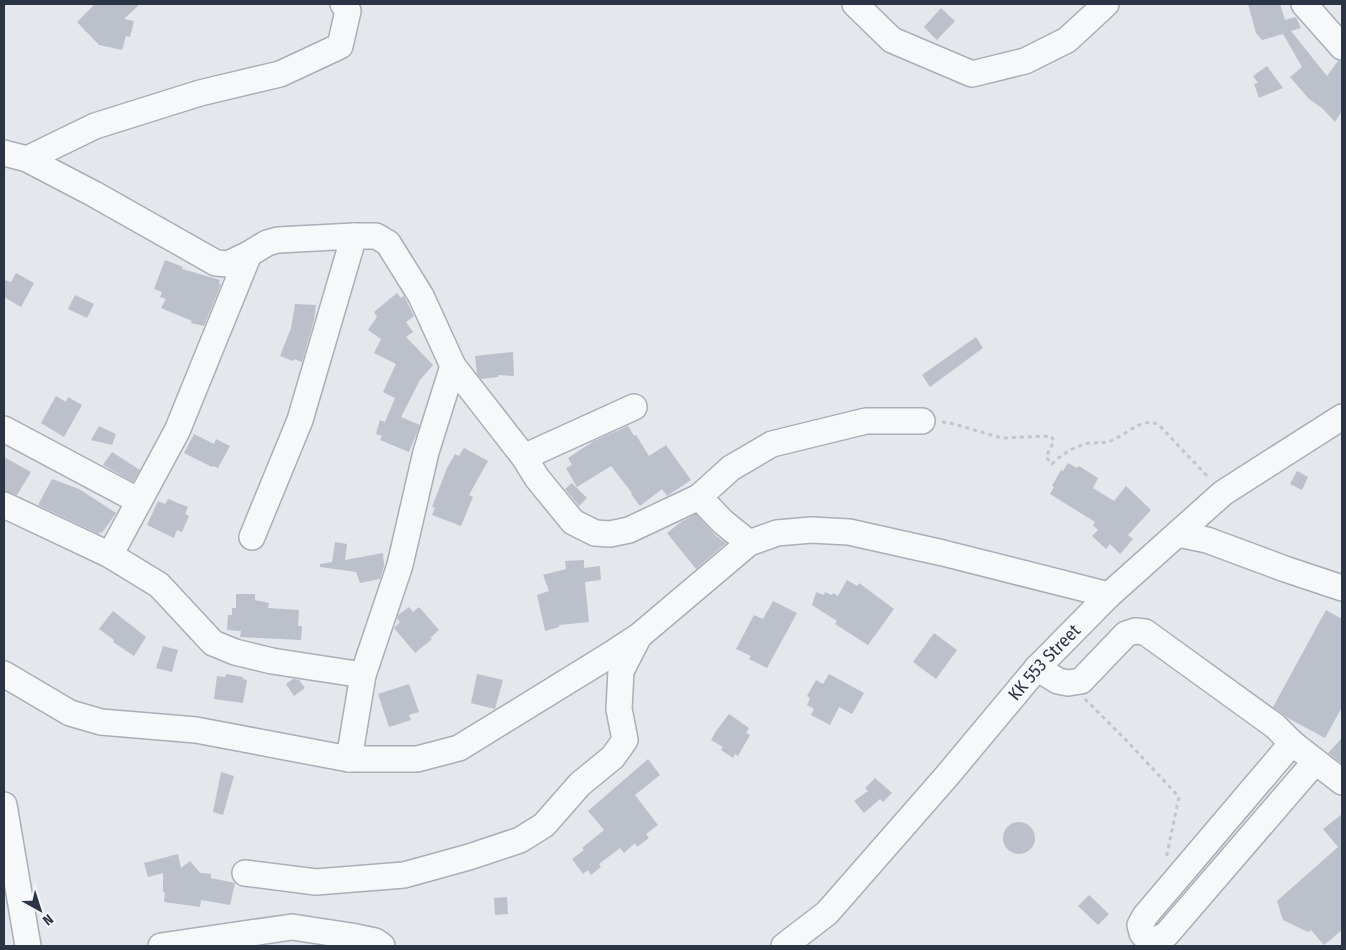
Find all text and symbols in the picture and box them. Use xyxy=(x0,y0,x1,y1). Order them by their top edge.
street label: KK 553 Street xyxy=(1004,619,1085,705)
north arrow xyxy=(15,885,65,935)
text: N xyxy=(39,910,56,929)

